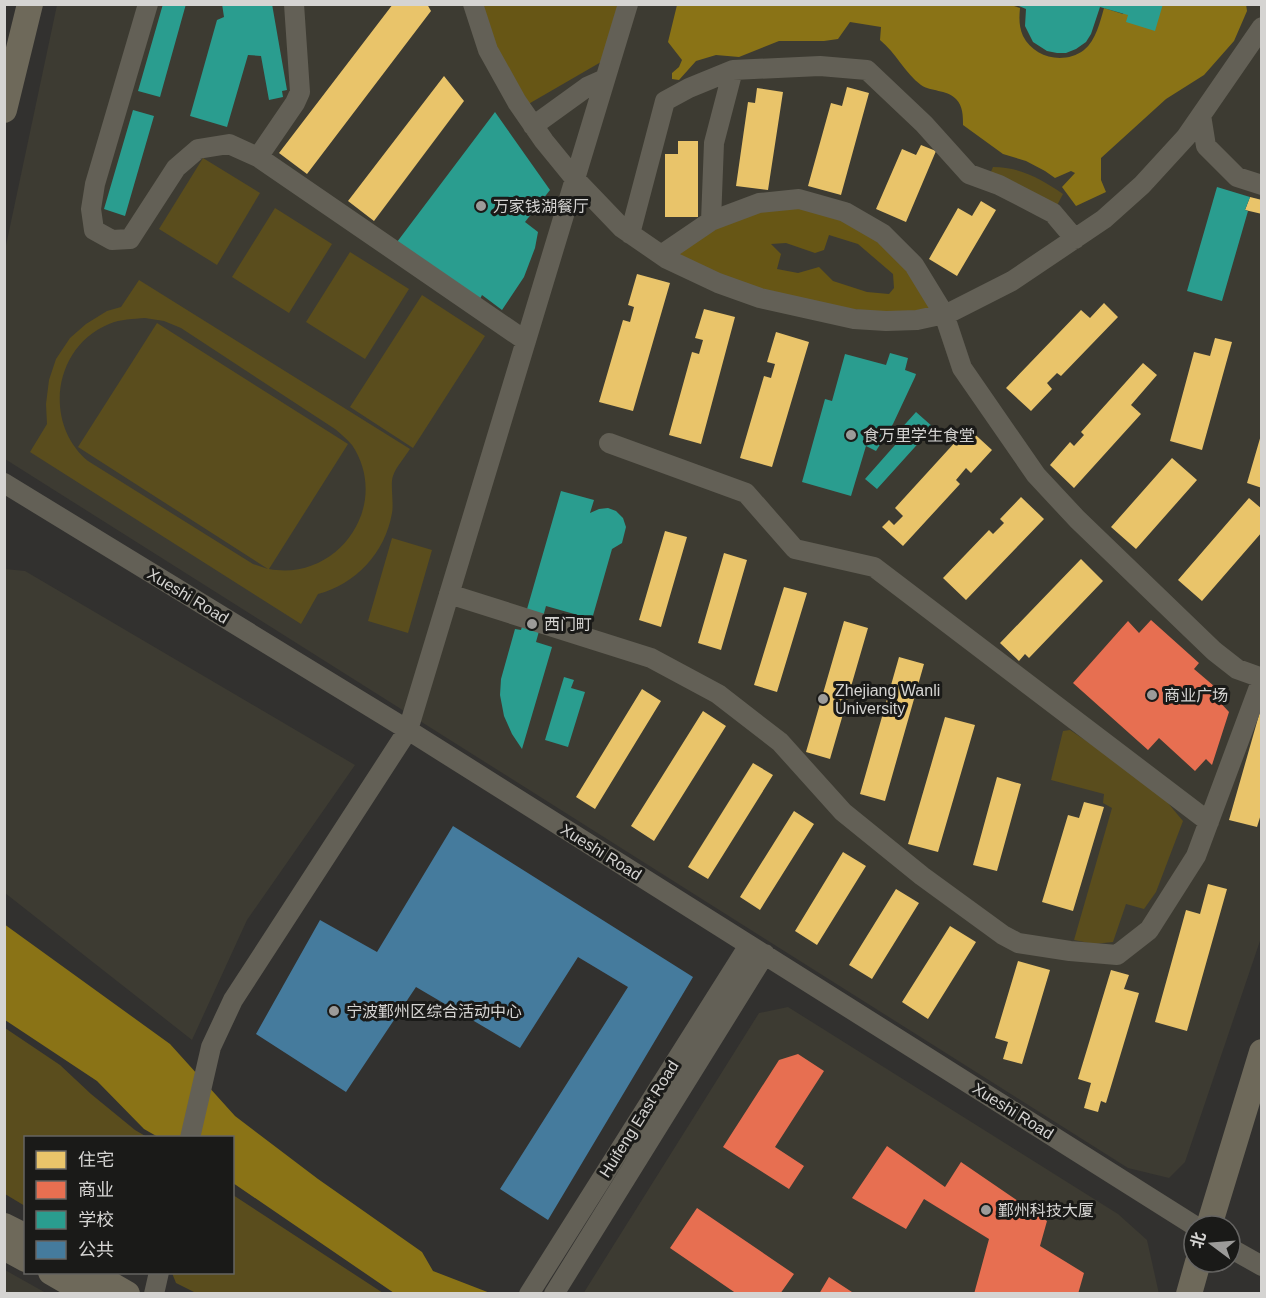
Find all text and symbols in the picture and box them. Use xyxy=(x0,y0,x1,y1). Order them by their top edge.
place label: 万家钱湖餐厅 xyxy=(493,198,589,215)
marker: 万家钱湖餐厅 xyxy=(474,199,488,213)
place label: 食万里学生食堂 xyxy=(863,427,975,444)
marker: 食万里学生食堂 xyxy=(844,428,858,442)
street label: Xueshi Road xyxy=(144,565,232,627)
place label: 西门町 xyxy=(544,616,592,633)
marker: 西门町 xyxy=(525,617,539,631)
place label: Zhejiang Wanli University xyxy=(835,682,940,717)
place label: 商业广场 xyxy=(1164,687,1228,704)
marker: 商业广场 xyxy=(1145,688,1159,702)
marker: Zhejiang Wanli University xyxy=(816,692,830,706)
street label: Xueshi Road xyxy=(558,821,644,883)
place label: 宁波鄞州区综合活动中心 xyxy=(346,1003,522,1020)
marker: 宁波鄞州区综合活动中心 xyxy=(327,1004,341,1018)
street label: Huifeng East Road xyxy=(596,1058,682,1180)
street label: Xueshi Road xyxy=(970,1080,1056,1142)
legend xyxy=(24,1136,234,1274)
text: 住宅 xyxy=(78,1150,114,1170)
text: 商业 xyxy=(78,1180,114,1200)
place label: 鄞州科技大厦 xyxy=(998,1202,1094,1219)
marker: 鄞州科技大厦 xyxy=(979,1203,993,1217)
text: 学校 xyxy=(78,1210,114,1230)
north arrow xyxy=(1182,1214,1242,1274)
text: 北 xyxy=(1188,1230,1208,1250)
text: 公共 xyxy=(78,1240,114,1260)

